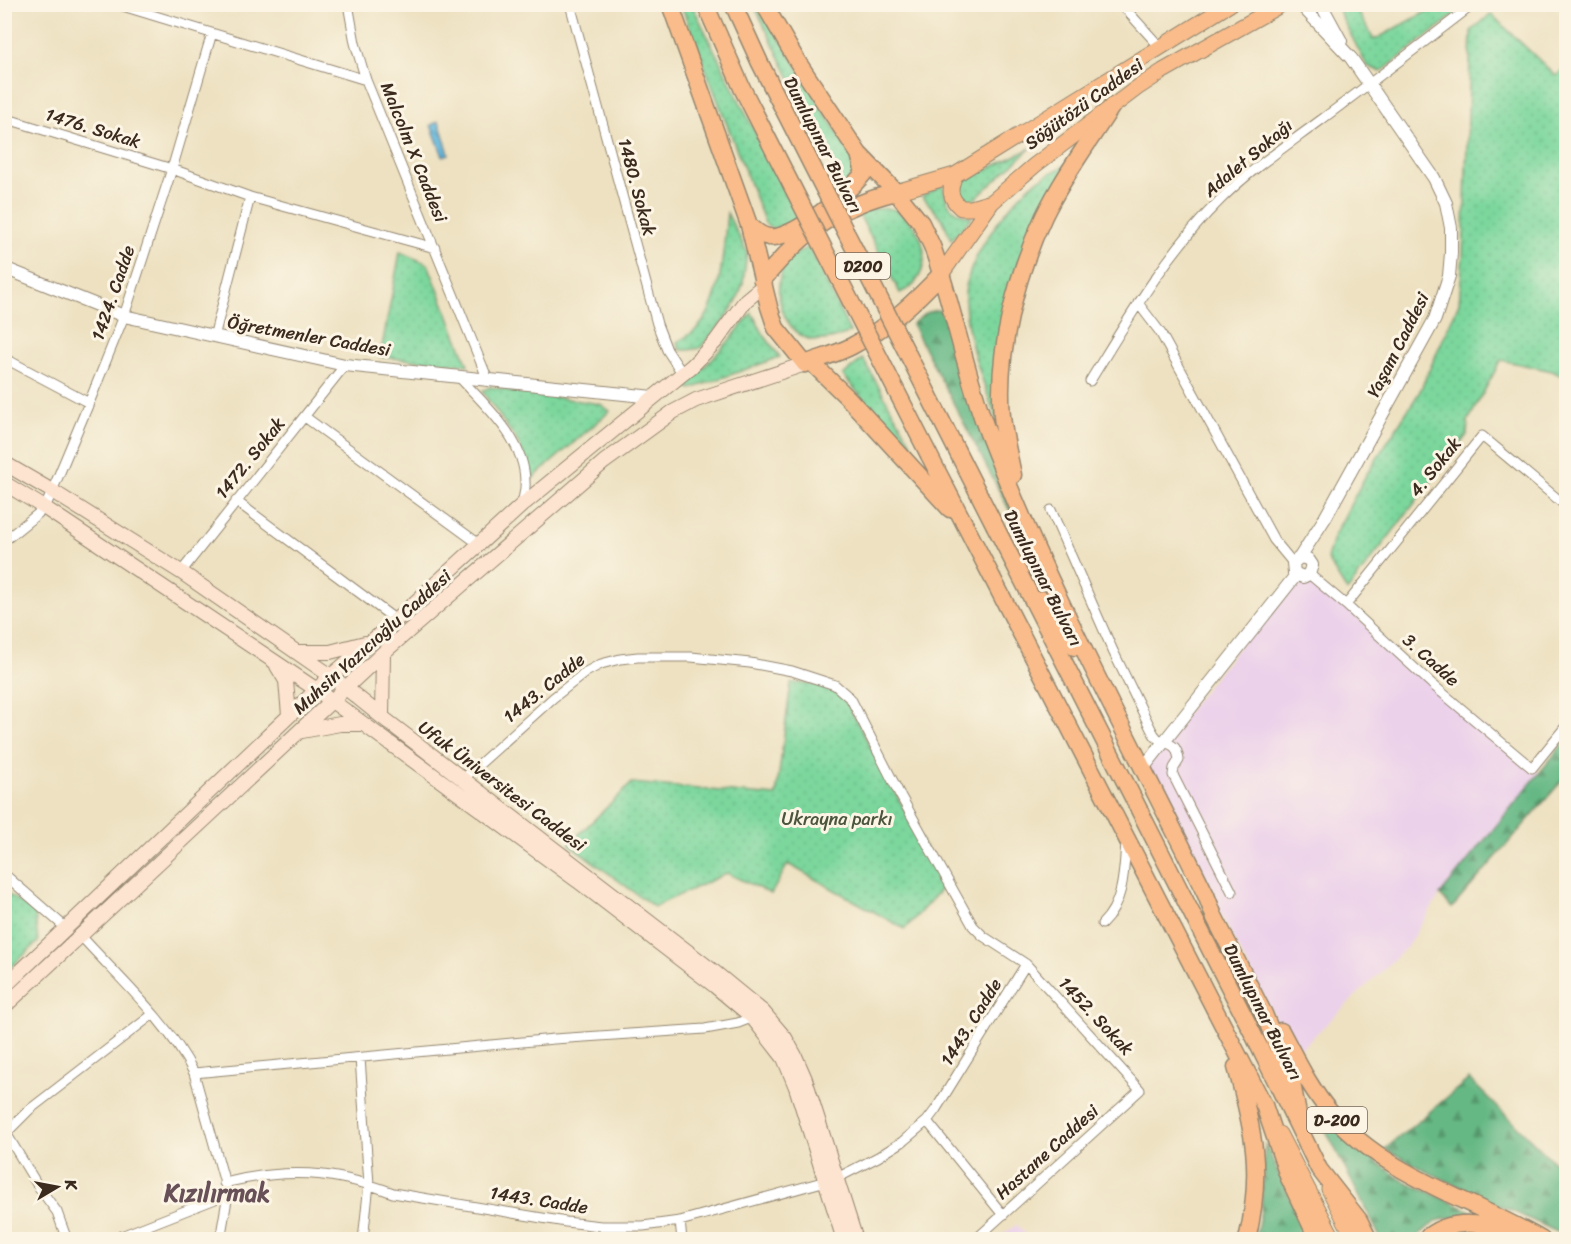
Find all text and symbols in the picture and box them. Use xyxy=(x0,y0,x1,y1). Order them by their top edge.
street label: Söğütözü Caddesi xyxy=(1018,49,1151,158)
street label: Dumlupınar Bulvarı xyxy=(775,71,871,219)
street label: Malcolm X Caddesi xyxy=(371,77,457,228)
street label: 1476. Sokak xyxy=(41,98,145,158)
street label: Adalet Sokağı xyxy=(1195,111,1300,206)
street label: 1480. Sokak xyxy=(609,135,665,240)
street label: 1424. Cadde xyxy=(82,241,144,345)
road number: D200 xyxy=(836,253,890,279)
street label: Yaşam Caddesi xyxy=(1358,286,1439,403)
street label: Öğretmenler Caddesi xyxy=(225,306,394,366)
street label: 1472. Sokak xyxy=(207,409,294,506)
street label: 4. Sokak xyxy=(1401,429,1470,504)
street label: Dumlupınar Bulvarı xyxy=(995,504,1091,652)
street label: Muhsin Yazıcıoğlu Caddesi xyxy=(285,561,460,723)
street label: 3. Cadde xyxy=(1395,625,1467,695)
street label: 1443. Cadde xyxy=(496,645,592,731)
street label: Ufuk Üniversitesi Caddesi xyxy=(411,712,594,861)
park label: Ukrayna parkı xyxy=(782,803,893,835)
street label: Dumlupınar Bulvarı xyxy=(1215,938,1311,1086)
street label: 1452. Sokak xyxy=(1051,969,1142,1063)
street label: 1443. Cadde xyxy=(931,972,1011,1072)
street label: Hastane Caddesi xyxy=(988,1096,1107,1208)
road number: D-200 xyxy=(1307,1107,1367,1133)
north arrow xyxy=(27,1157,87,1217)
district label: Kızılırmak xyxy=(163,1172,270,1214)
text: K xyxy=(56,1176,87,1193)
street label: 1443. Cadde xyxy=(488,1176,590,1224)

